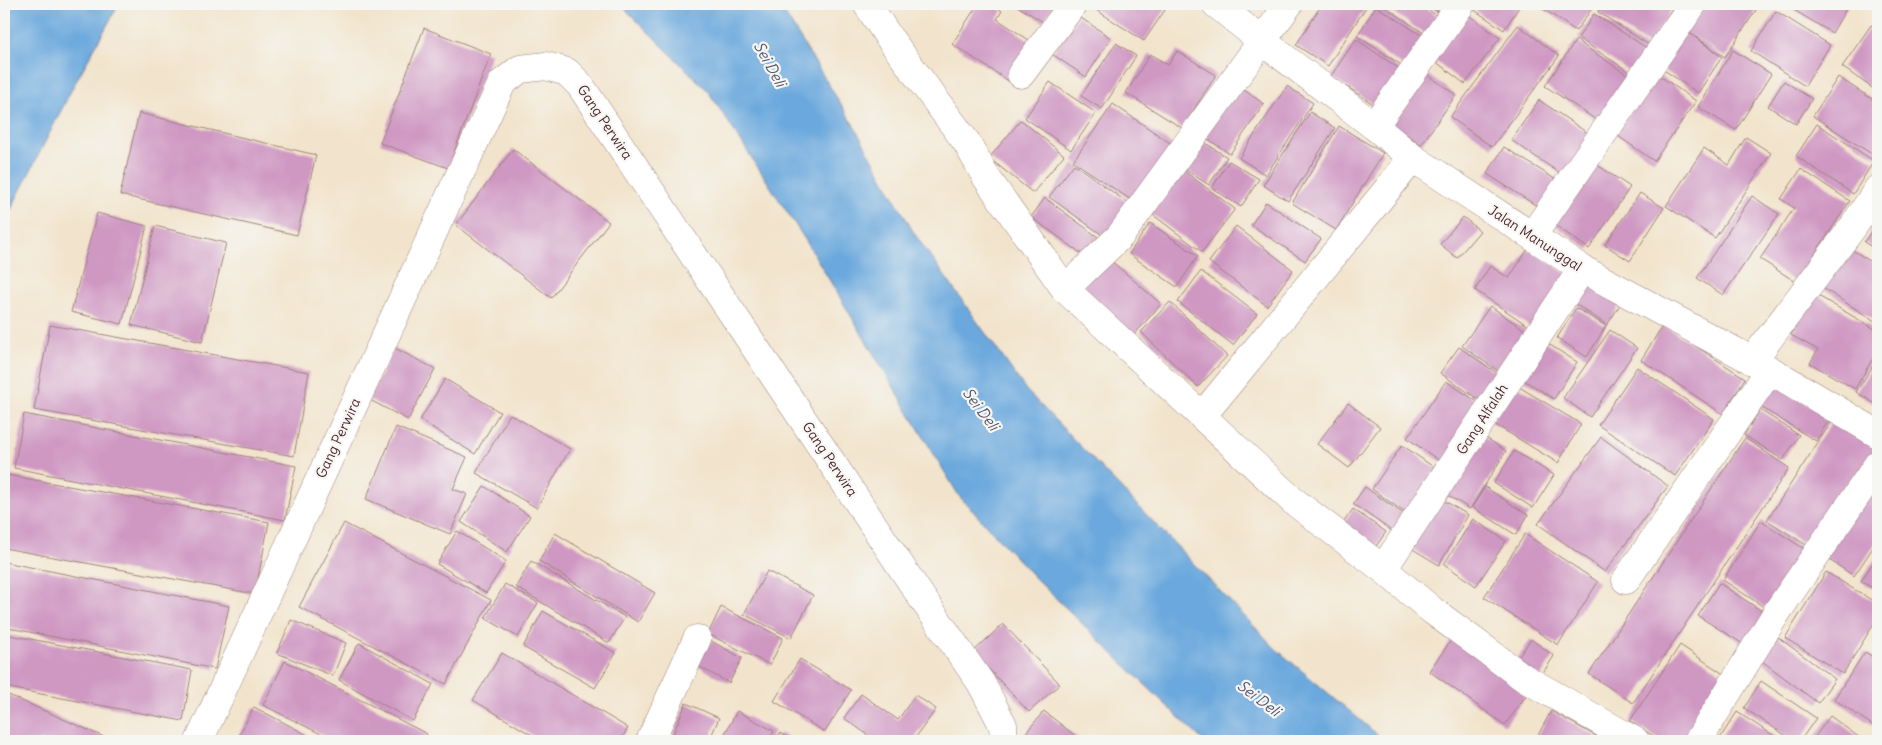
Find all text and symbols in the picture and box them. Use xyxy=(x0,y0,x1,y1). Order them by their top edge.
water label: Sei Deli xyxy=(750,38,791,91)
street label: Gang Perwira xyxy=(573,81,637,163)
street label: Jalan Manunggal xyxy=(1485,201,1585,275)
street label: Gang Alfalah xyxy=(1452,380,1512,458)
water label: Sei Deli xyxy=(959,384,1004,436)
street label: Gang Perwira xyxy=(312,395,364,481)
street label: Gang Perwira xyxy=(798,418,862,500)
water label: Sei Deli xyxy=(1234,676,1286,721)

